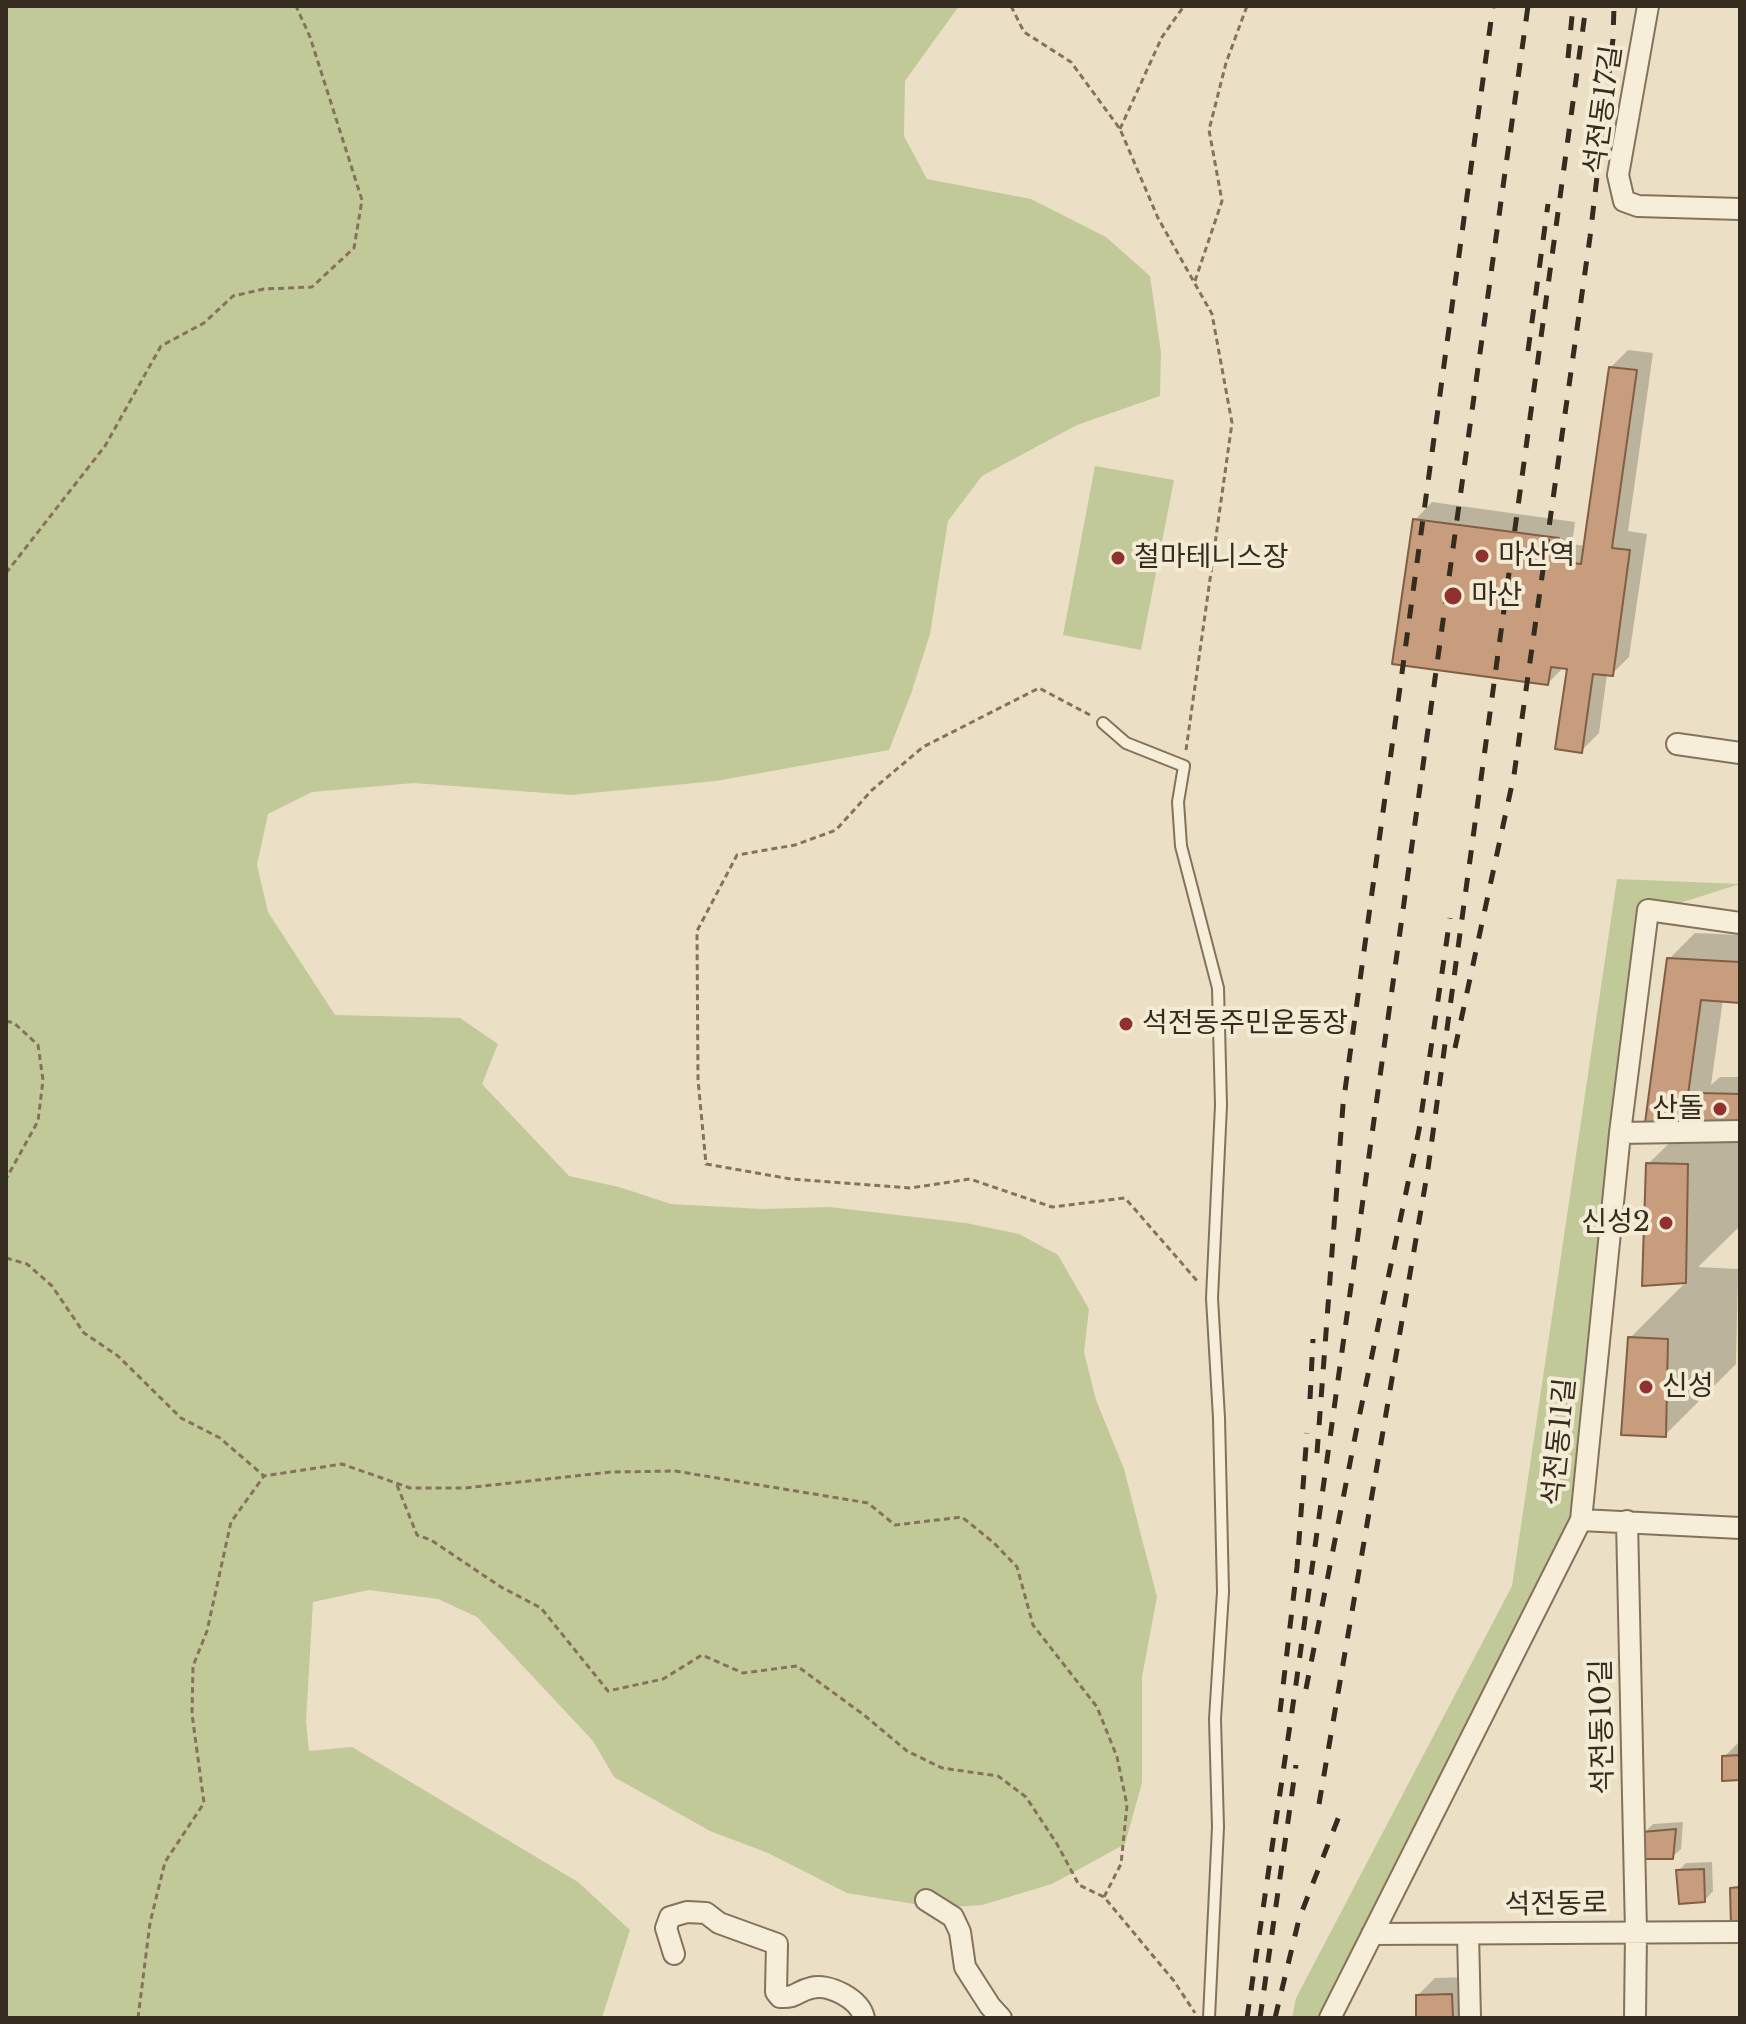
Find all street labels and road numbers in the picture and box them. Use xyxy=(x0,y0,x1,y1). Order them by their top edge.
street label: 석전동17길 xyxy=(1578,44,1630,176)
street label: 석전동11길 xyxy=(1537,1377,1583,1507)
street label: 석전동10길 xyxy=(1585,1659,1621,1795)
street label: 석전동로 xyxy=(1504,1887,1608,1923)

